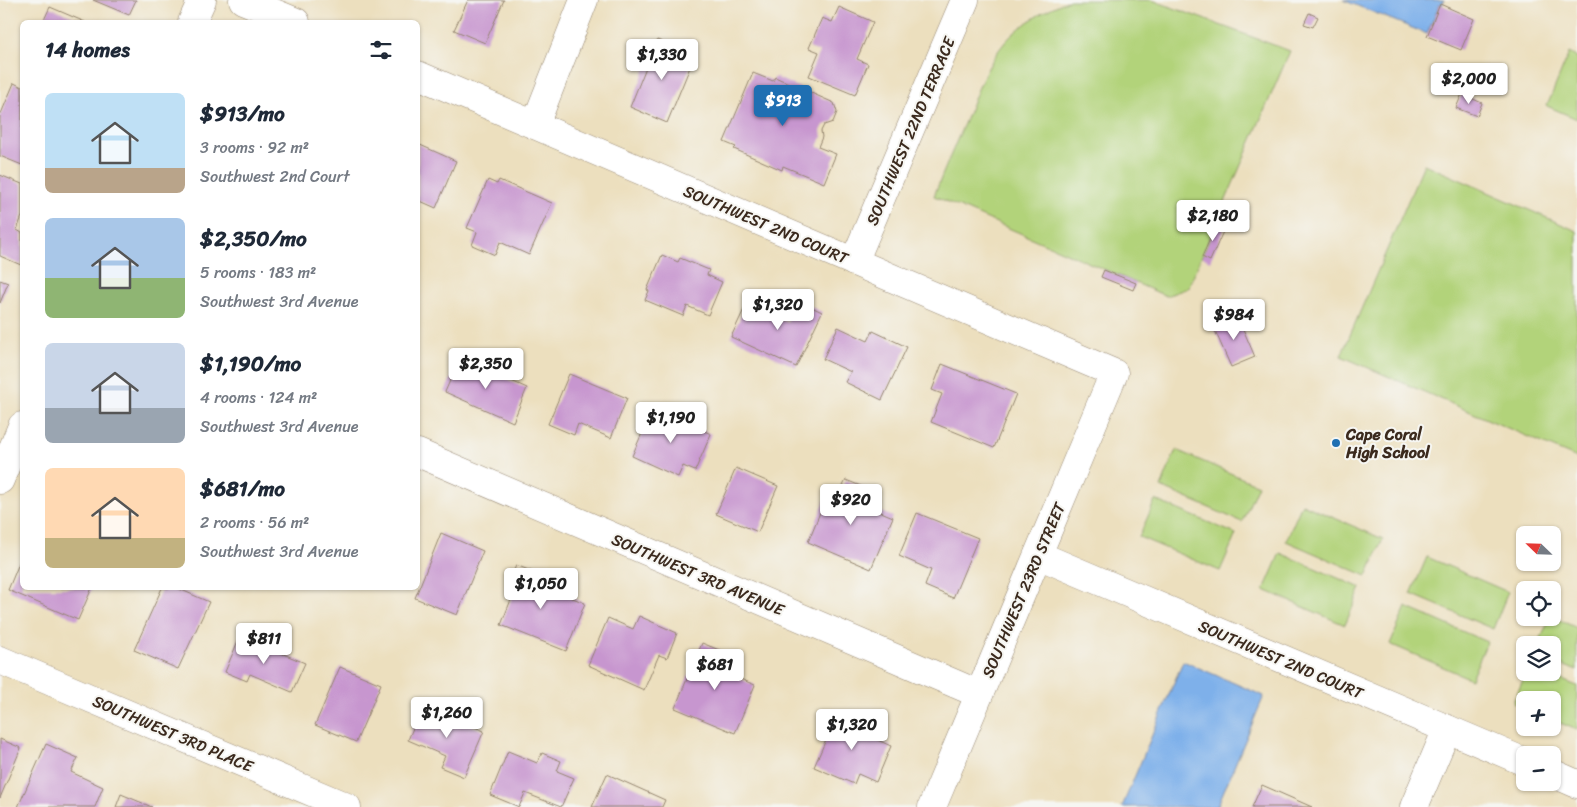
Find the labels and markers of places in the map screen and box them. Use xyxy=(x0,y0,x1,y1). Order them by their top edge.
pin: $1,330 xyxy=(621,38,703,81)
pin: $2,000 xyxy=(1428,62,1510,105)
pin: $913 xyxy=(753,84,813,127)
pin: $2,180 xyxy=(1172,200,1254,242)
pin: $1,320 xyxy=(737,288,819,331)
pin: $984 xyxy=(1204,298,1264,341)
pin: $2,350 xyxy=(445,348,527,390)
pin: $1,190 xyxy=(630,402,712,444)
place label: Cape Coral High School xyxy=(1345,420,1431,467)
marker: Cape Coral High School xyxy=(1330,437,1342,449)
pin: $920 xyxy=(821,484,881,526)
pin: $1,050 xyxy=(500,568,582,610)
pin: $811 xyxy=(234,622,294,665)
pin: $681 xyxy=(685,648,745,691)
pin: $1,260 xyxy=(406,696,488,739)
pin: $1,320 xyxy=(811,708,893,751)

